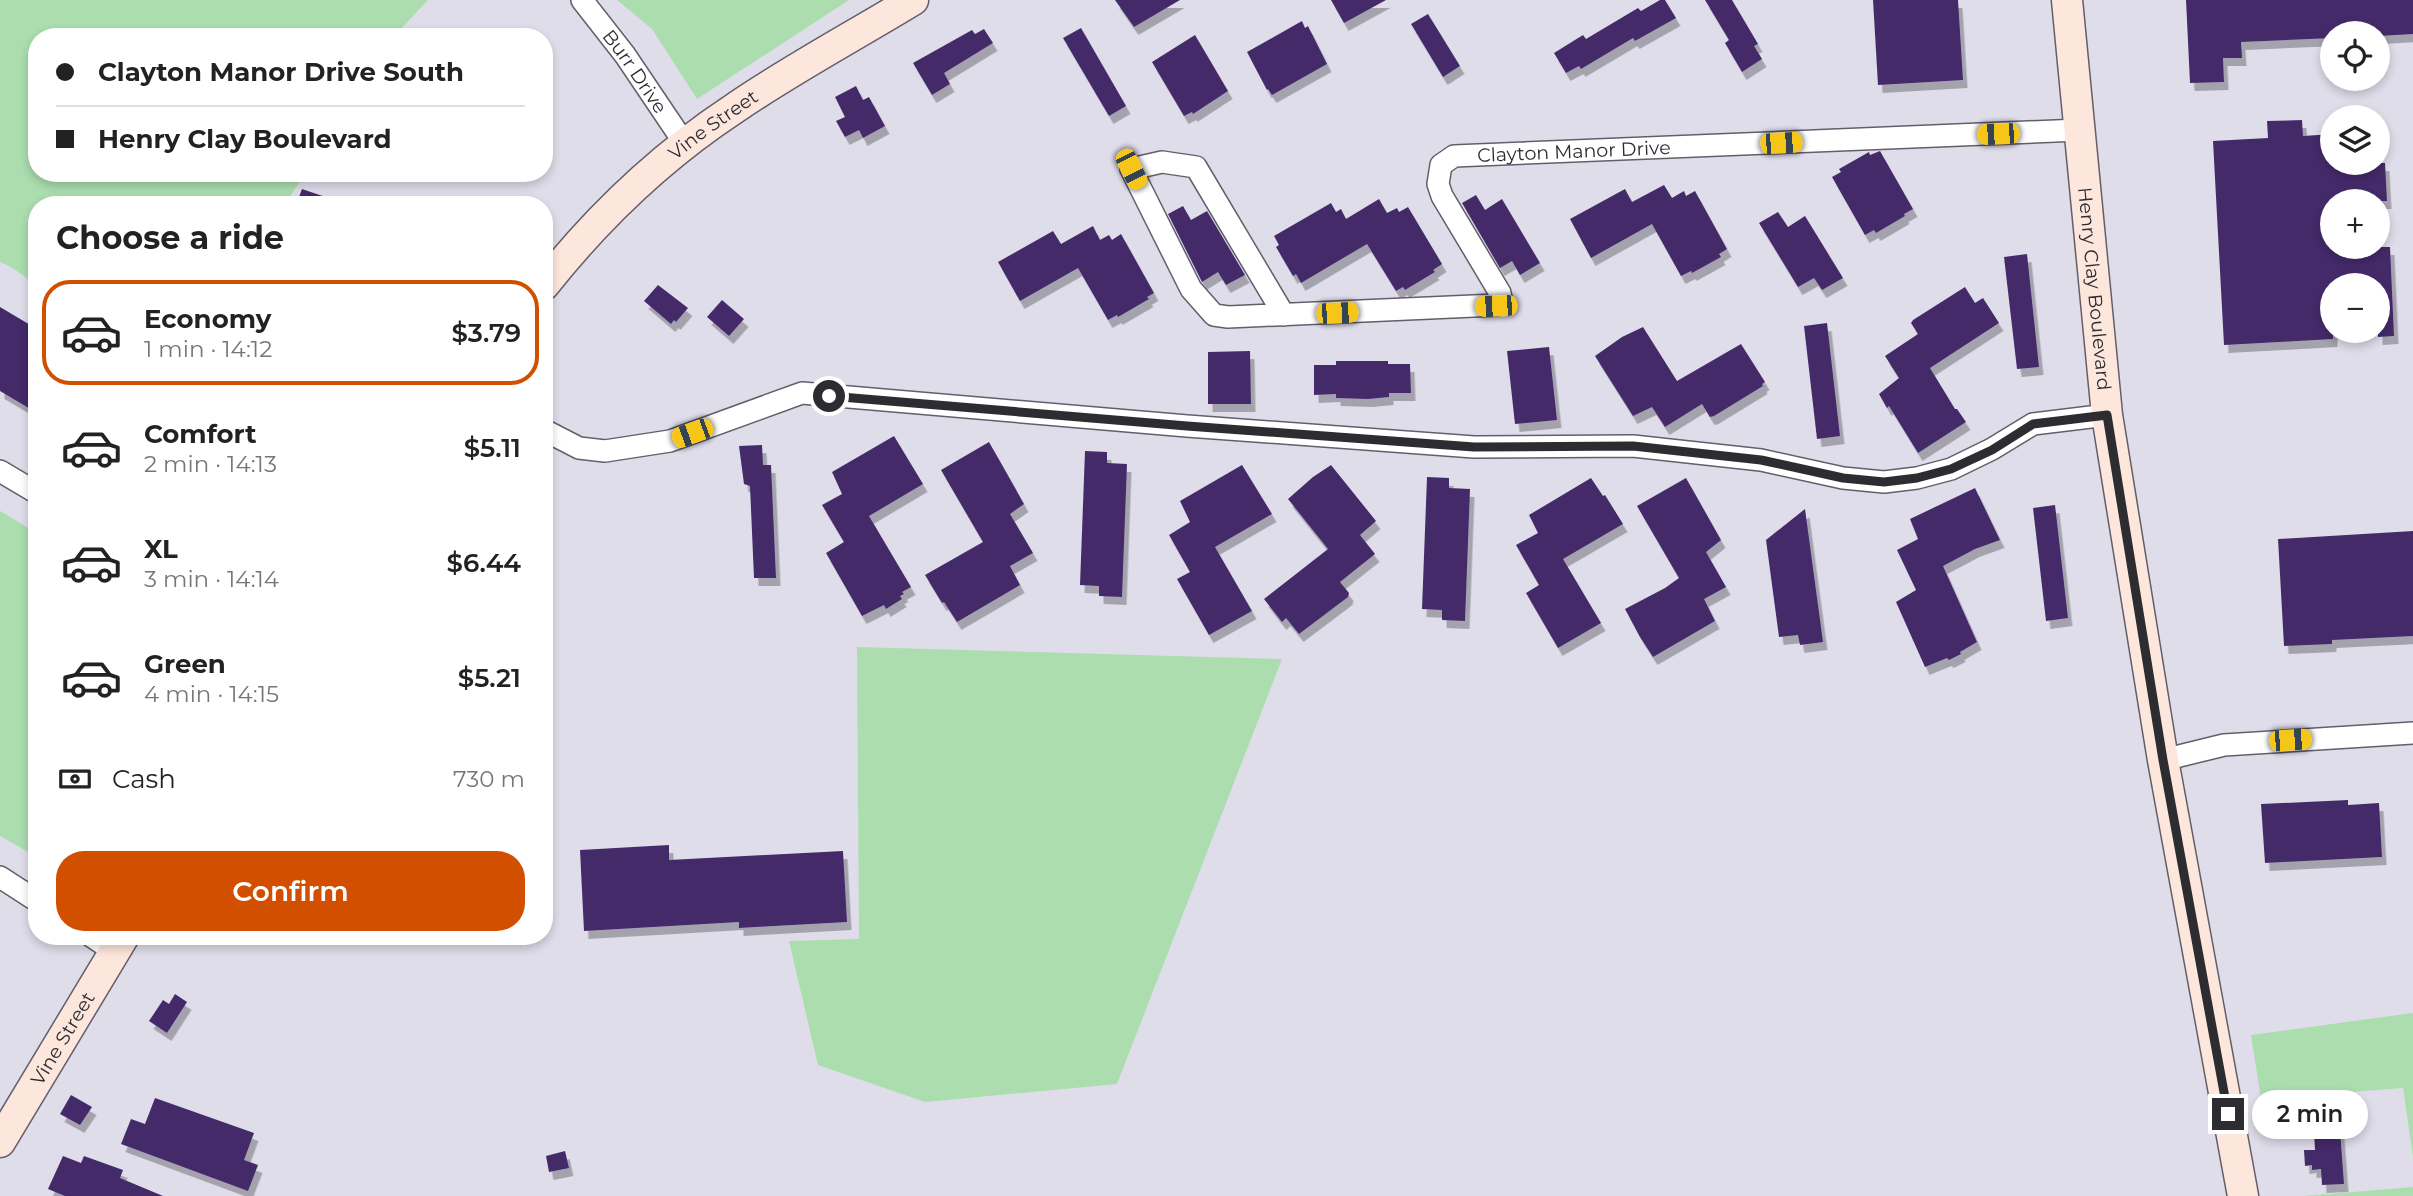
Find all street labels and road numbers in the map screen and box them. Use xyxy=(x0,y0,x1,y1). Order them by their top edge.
street label: Burr Drive xyxy=(597,25,672,118)
street label: Vine Street xyxy=(664,85,763,165)
street label: Clayton Manor Drive xyxy=(1477,136,1671,167)
street label: Henry Clay Boulevard xyxy=(2073,186,2116,391)
street label: Vine Street xyxy=(26,987,100,1089)

